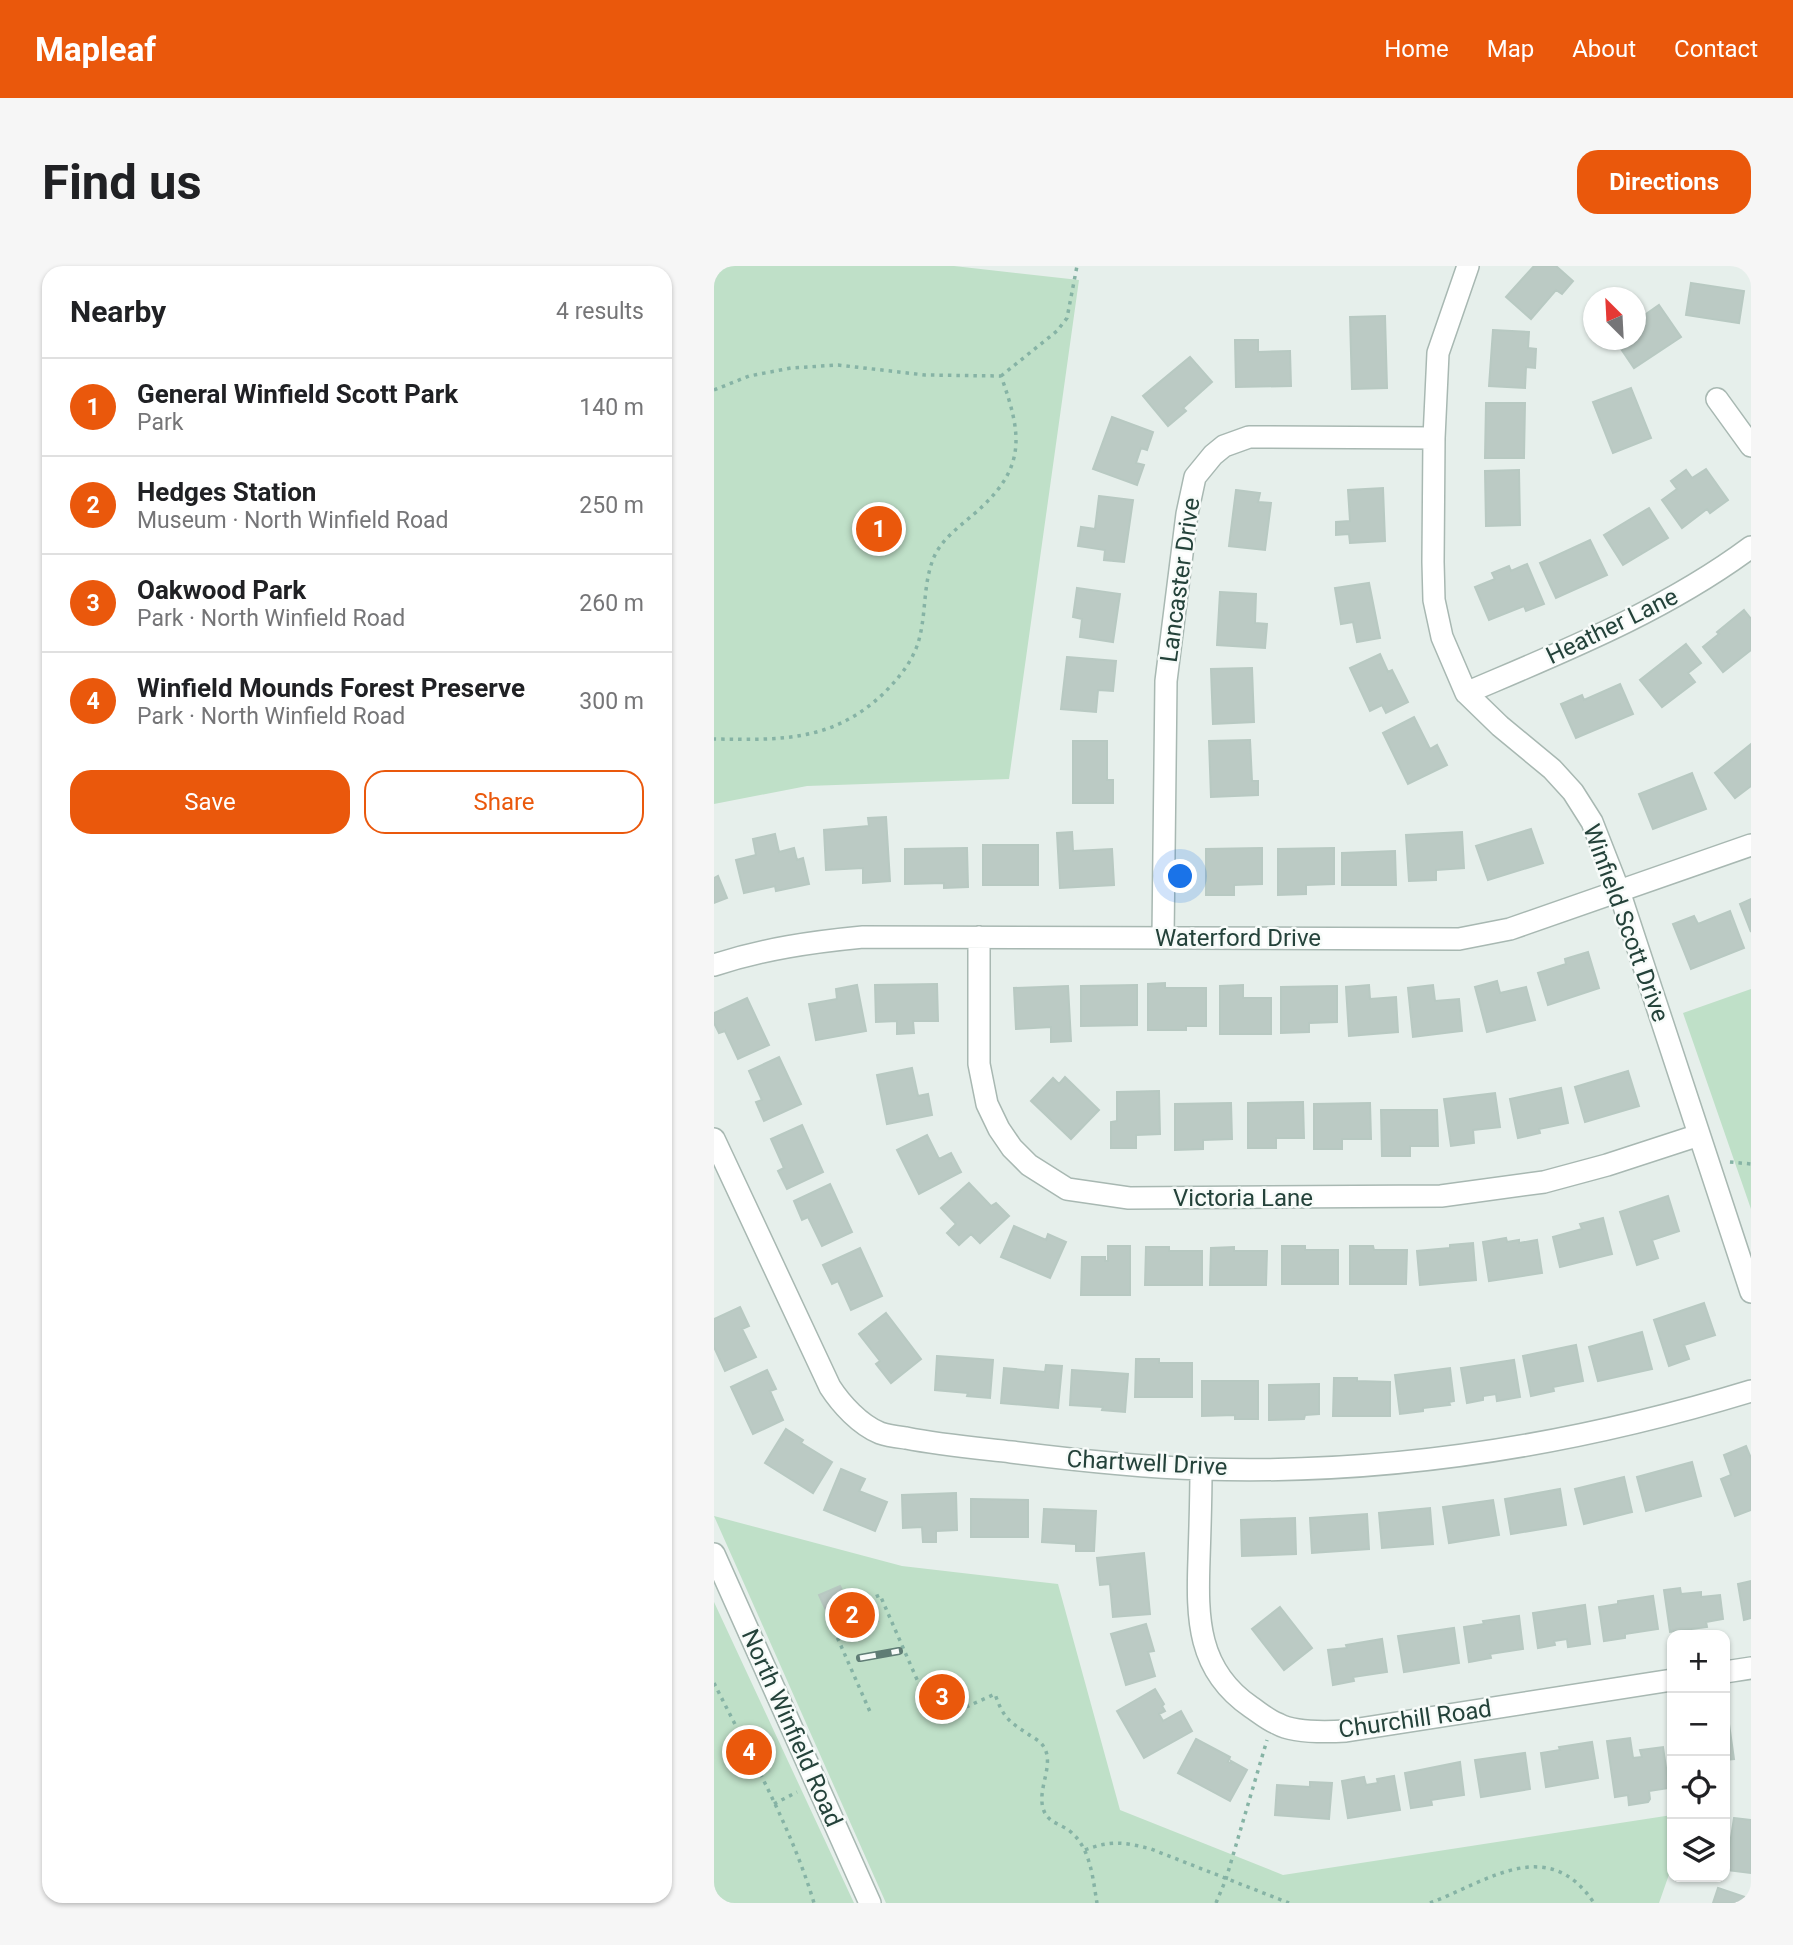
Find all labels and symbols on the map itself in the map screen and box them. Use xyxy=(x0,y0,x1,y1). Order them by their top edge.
north arrow xyxy=(1583,287,1646,350)
street label: Lancaster Drive xyxy=(1155,496,1205,664)
pin: 1 xyxy=(856,503,902,555)
street label: Heather Lane xyxy=(1542,582,1682,670)
street label: Winfield Scott Drive xyxy=(1577,821,1675,1025)
your location xyxy=(1163,859,1197,893)
street label: Waterford Drive xyxy=(1155,924,1321,952)
street label: Victoria Lane xyxy=(1173,1184,1313,1212)
street label: Chartwell Drive xyxy=(1066,1445,1228,1481)
pin: 2 xyxy=(829,1589,875,1641)
street label: North Winfield Road xyxy=(736,1625,848,1831)
pin: 3 xyxy=(919,1671,965,1723)
street label: Churchill Road xyxy=(1337,1694,1493,1744)
pin: 4 xyxy=(726,1726,772,1778)

